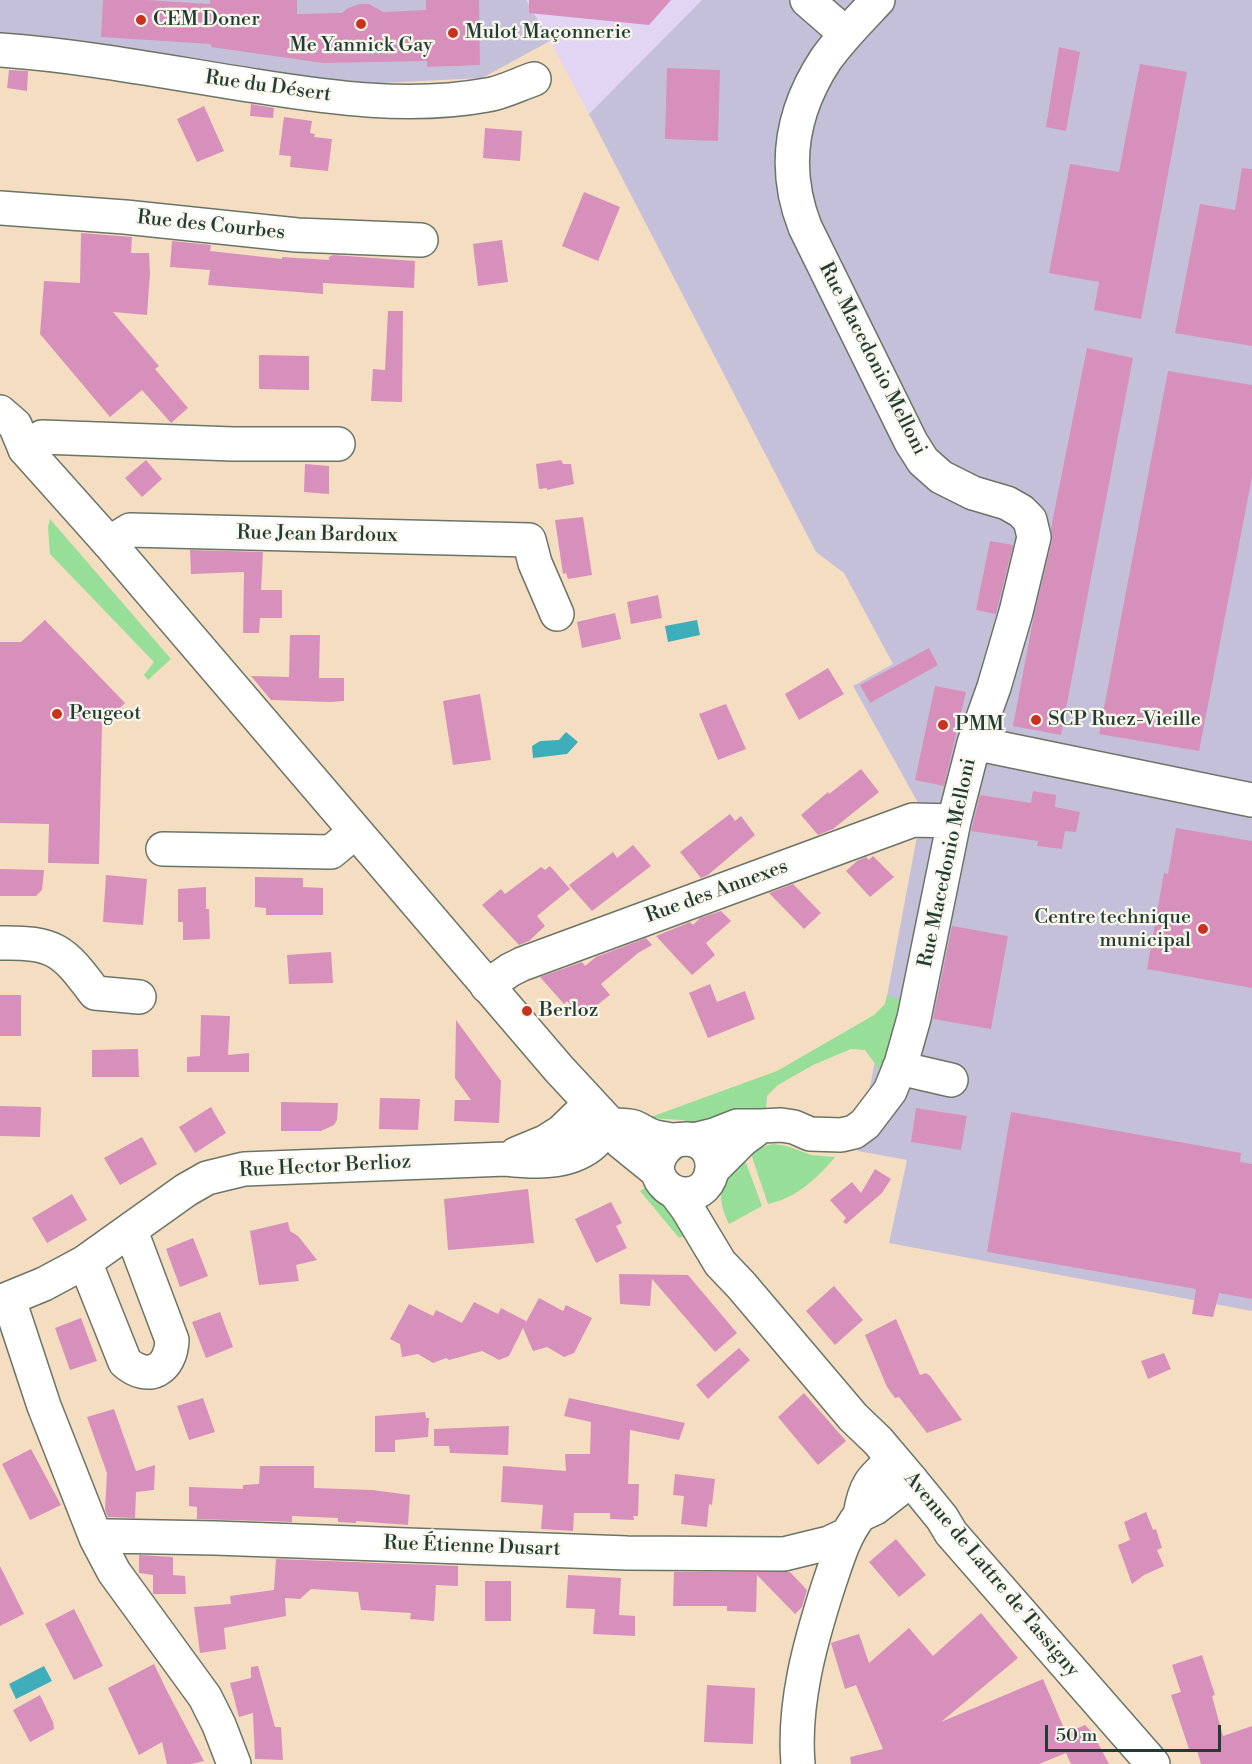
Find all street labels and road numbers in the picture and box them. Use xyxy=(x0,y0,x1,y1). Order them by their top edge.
street label: Rue du Désert xyxy=(203,66,333,108)
street label: Rue des Courbes xyxy=(136,206,286,246)
street label: Rue Macedonio Melloni xyxy=(813,259,931,459)
street label: Rue Jean Bardoux xyxy=(236,522,398,548)
street label: Rue Macedonio Melloni xyxy=(914,756,982,970)
street label: Rue des Annexes xyxy=(642,855,792,929)
street label: Rue Hector Berlioz xyxy=(238,1151,412,1183)
street label: Avenue de Lattre de Tassigny xyxy=(898,1468,1084,1682)
street label: Rue Étienne Dusart xyxy=(383,1532,561,1562)

